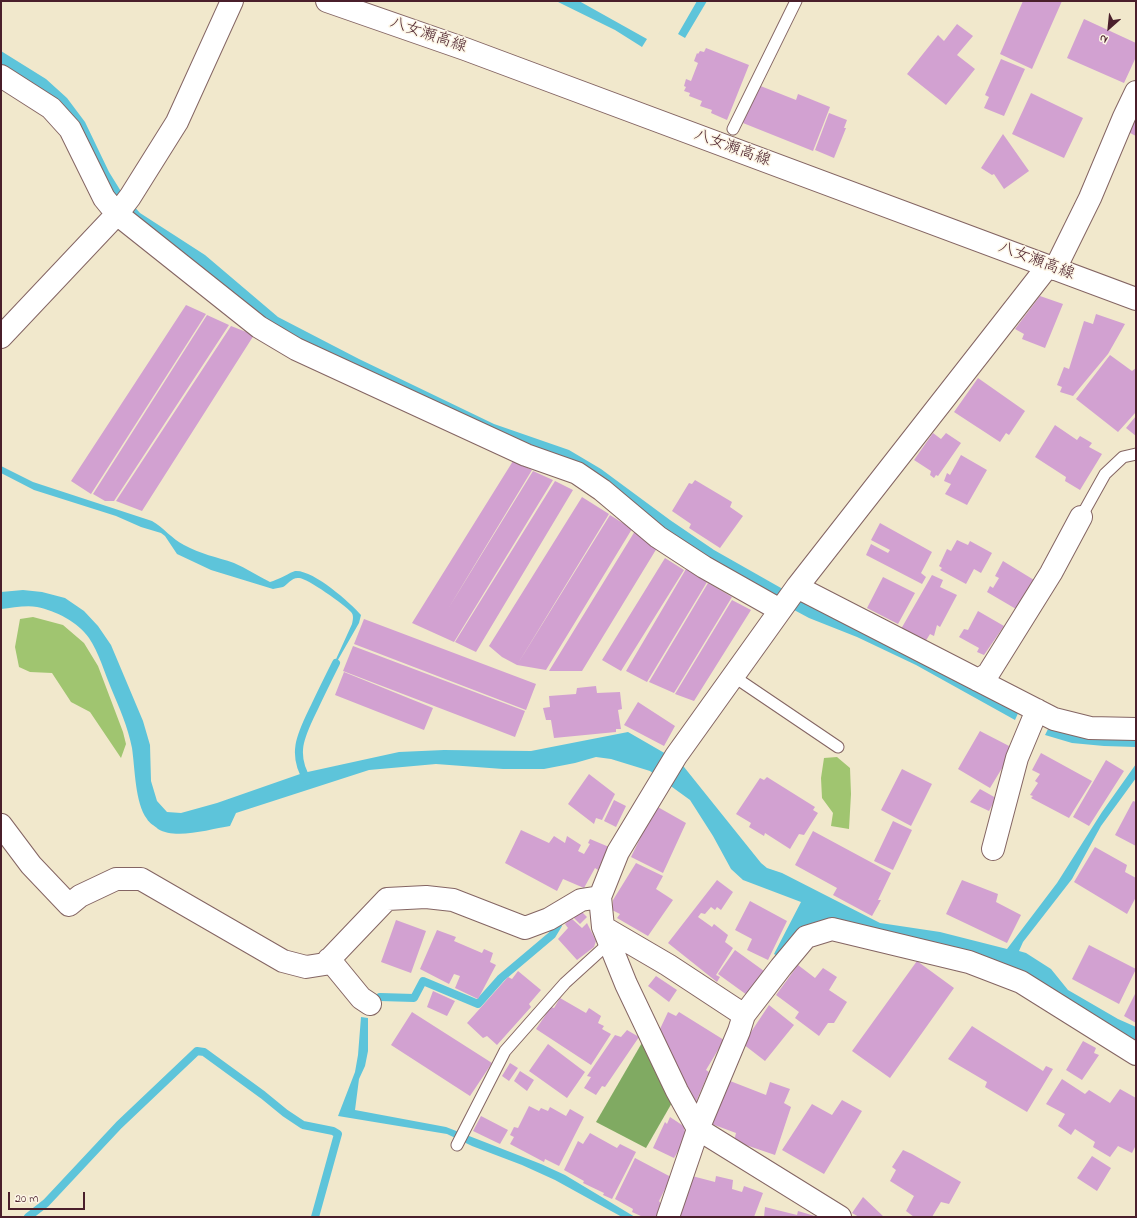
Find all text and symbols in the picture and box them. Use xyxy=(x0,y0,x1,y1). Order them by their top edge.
north arrow xyxy=(1089,8,1129,48)
street label: 八女瀬高線 xyxy=(387,14,469,58)
text: N xyxy=(1097,30,1110,48)
street label: 八女瀬高線 xyxy=(691,126,773,172)
street label: 八女瀬高線 xyxy=(995,239,1077,285)
scale bar xyxy=(10,1184,87,1210)
text: 20 m xyxy=(15,1190,38,1208)

